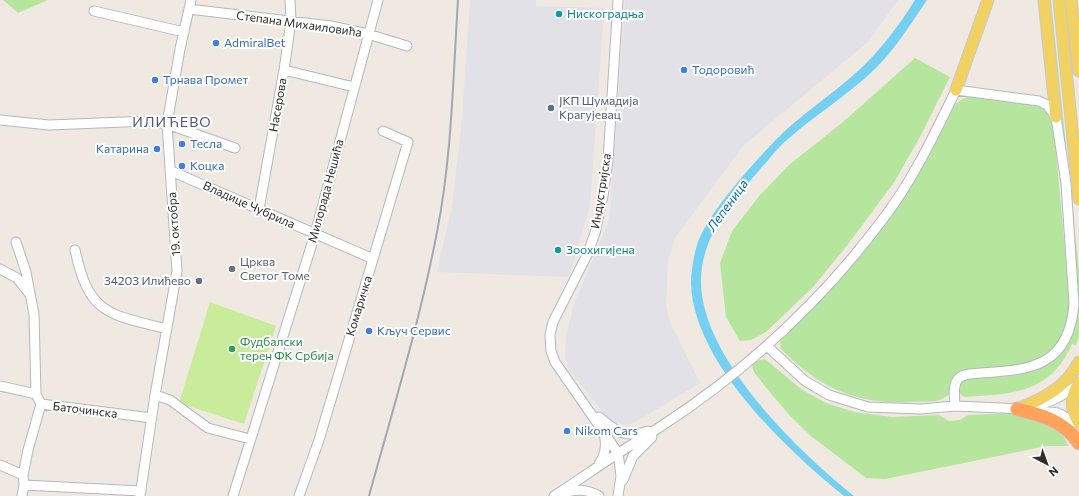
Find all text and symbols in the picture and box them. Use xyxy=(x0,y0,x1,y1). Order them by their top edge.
place label: Нискоградња xyxy=(567,6,644,20)
street label: Степана Михаиловића xyxy=(235,7,363,39)
marker: Нискоградња xyxy=(554,9,564,19)
place label: AdmiralBet xyxy=(224,35,285,49)
marker: AdmiralBet xyxy=(211,38,221,48)
place label: Тодоровић xyxy=(692,62,754,76)
marker: Тодоровић xyxy=(679,65,689,75)
place label: Трнава Промет xyxy=(163,72,249,86)
marker: Трнава Промет xyxy=(150,75,160,85)
street label: Насерова xyxy=(265,77,289,133)
place label: ЈКП Шумадија Крагујевац xyxy=(559,93,638,121)
marker: ЈКП Шумадија Крагујевац xyxy=(546,103,556,113)
district label: ИЛИЋЕВО xyxy=(132,113,212,130)
place label: Тесла xyxy=(190,136,222,150)
street label: Милорада Нешића xyxy=(304,137,346,244)
marker: Тесла xyxy=(177,139,187,149)
place label: Катарина xyxy=(96,141,149,155)
marker: Катарина xyxy=(152,144,162,154)
street label: Индустријска xyxy=(587,152,613,229)
place label: Коцка xyxy=(190,158,224,172)
marker: Коцка xyxy=(177,161,187,171)
water label: Лепеница xyxy=(702,176,751,235)
street label: Владице Чубрила xyxy=(201,178,298,231)
street label: 19. октобра xyxy=(164,192,182,257)
place label: Зоохигијена xyxy=(566,242,635,256)
marker: Зоохигијена xyxy=(553,245,563,255)
place label: Црква Светог Томе xyxy=(240,254,310,282)
marker: Црква Светог Томе xyxy=(227,264,237,274)
place label: 34203 Илићево xyxy=(104,273,191,287)
street label: Комаричка xyxy=(342,274,374,338)
marker: 34203 Илићево xyxy=(194,276,204,286)
place label: Кључ Сервис xyxy=(377,323,451,337)
marker: Кључ Сервис xyxy=(364,326,374,336)
place label: Фудбалски терен ФК Србија xyxy=(240,334,334,362)
marker: Фудбалски терен ФК Србија xyxy=(227,344,237,354)
street label: Баточинска xyxy=(52,398,118,420)
place label: Nikom Cars xyxy=(575,423,638,437)
marker: Nikom Cars xyxy=(562,426,572,436)
north arrow xyxy=(1027,444,1067,484)
text: N xyxy=(1047,464,1061,480)

